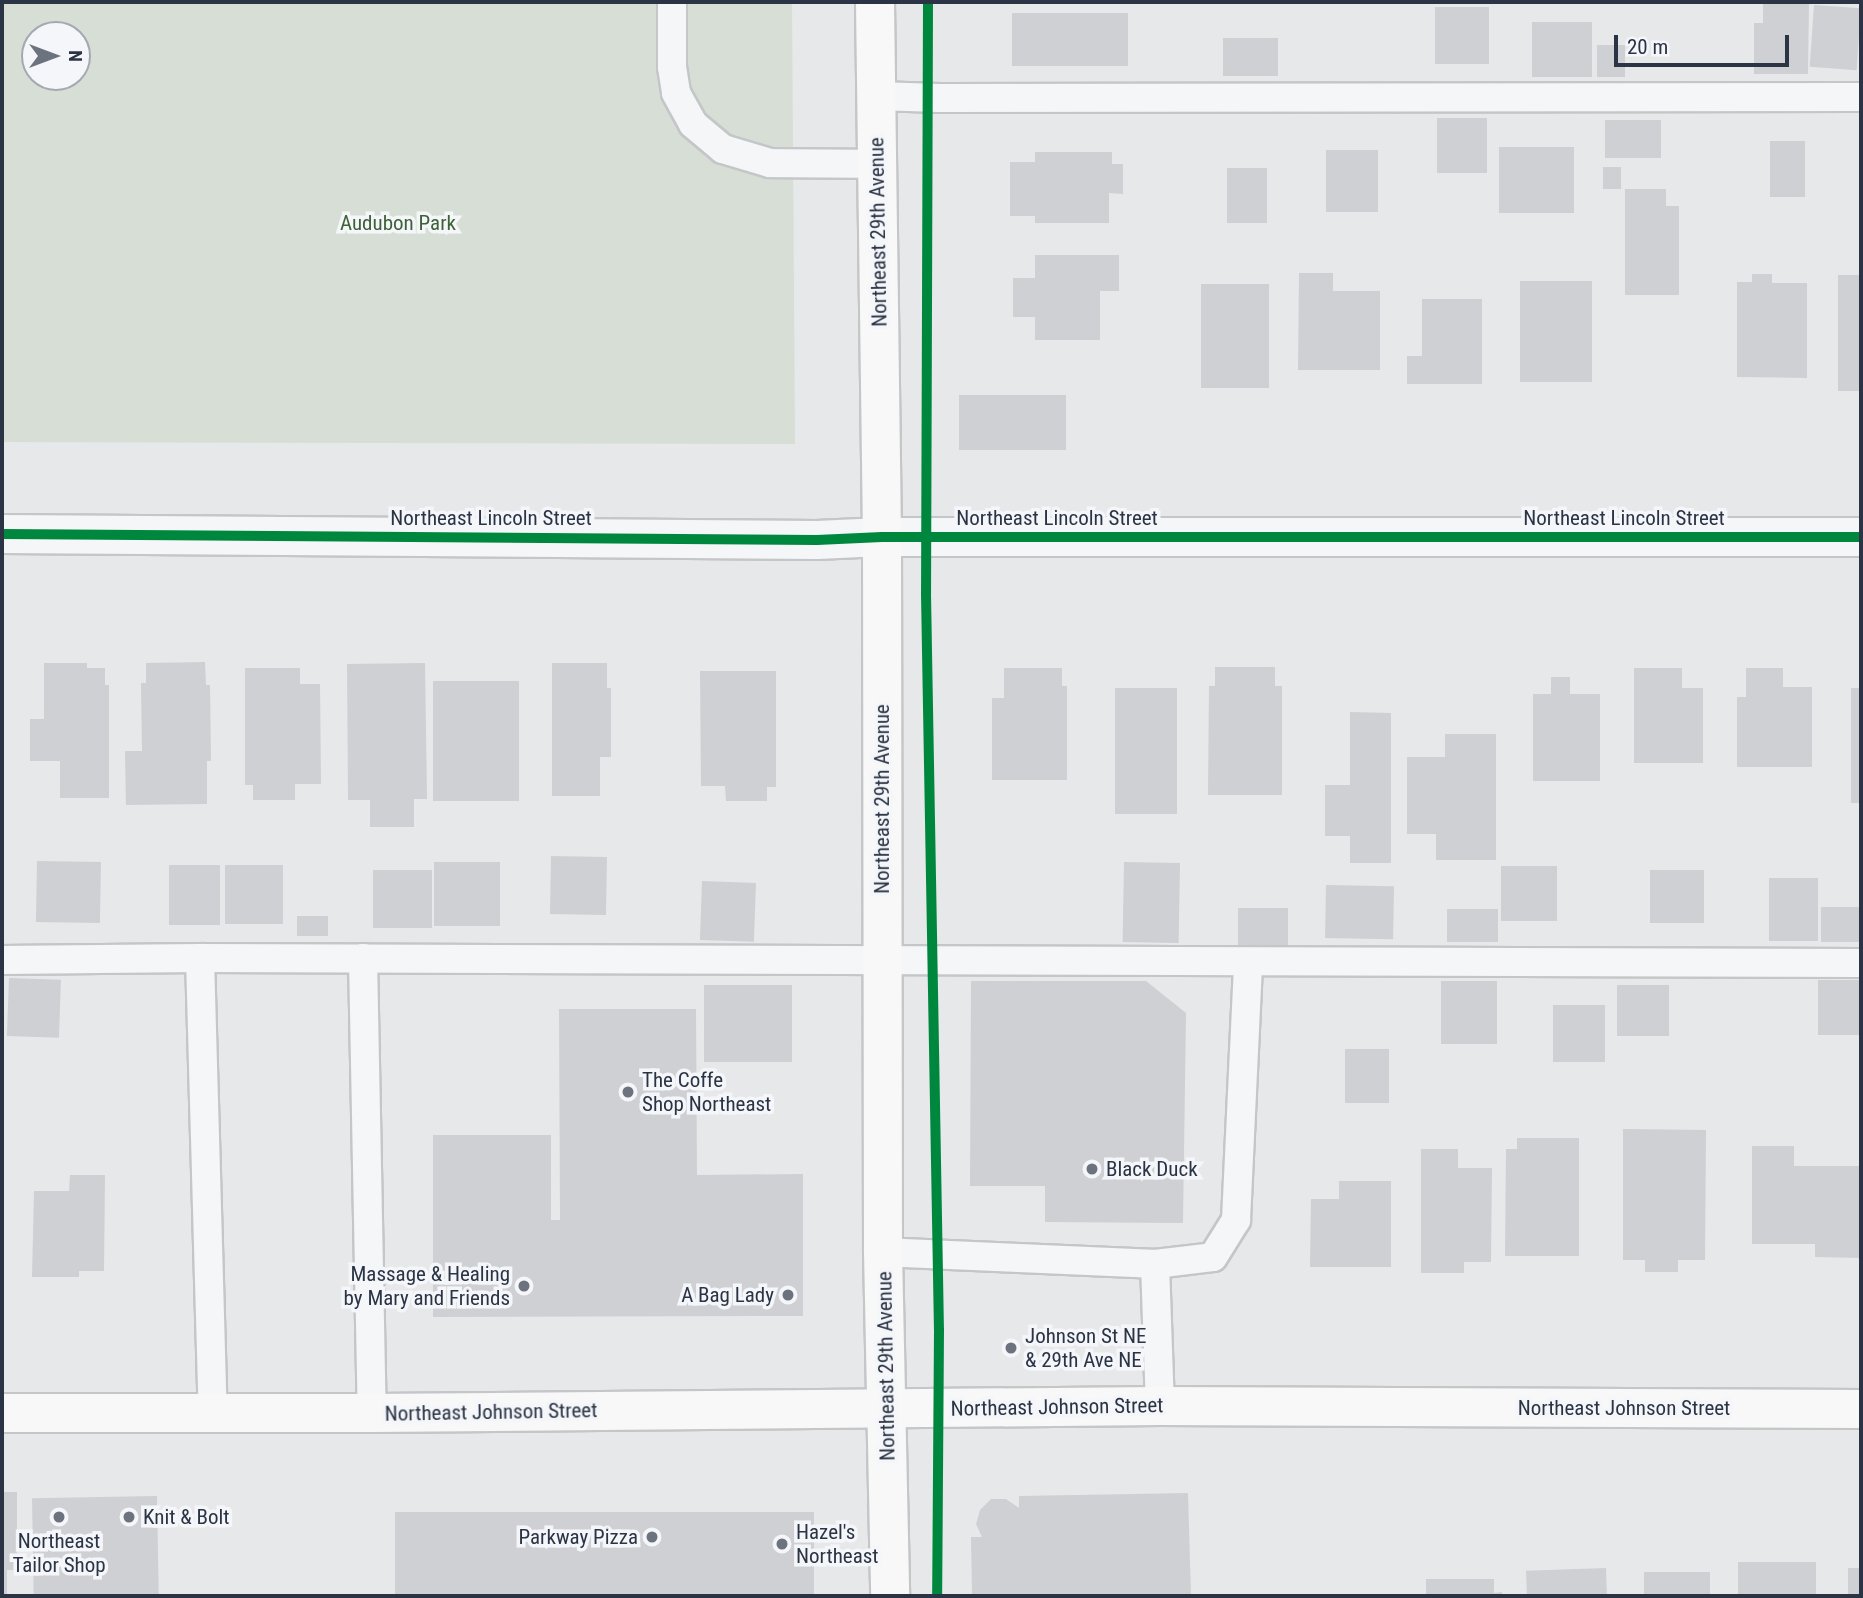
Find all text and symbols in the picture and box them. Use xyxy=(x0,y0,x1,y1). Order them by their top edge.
north arrow xyxy=(21,21,91,91)
scale bar xyxy=(1618,21,1793,65)
text: 20 m xyxy=(1627,35,1668,59)
text: N xyxy=(64,50,87,62)
street label: Northeast 29th Avenue xyxy=(864,137,892,327)
park label: Audubon Park xyxy=(340,210,456,236)
street label: Northeast Lincoln Street xyxy=(390,505,592,531)
street label: Northeast Lincoln Street xyxy=(956,505,1158,531)
street label: Northeast Lincoln Street xyxy=(1523,505,1725,531)
street label: Northeast 29th Avenue xyxy=(869,704,895,894)
place label: The Coffe Shop Northeast xyxy=(642,1067,771,1117)
marker: The Coffe Shop Northeast xyxy=(620,1084,636,1100)
place label: Black Duck xyxy=(1106,1156,1198,1182)
marker: Black Duck xyxy=(1084,1161,1100,1177)
place label: Massage & Healing by Mary and Friends xyxy=(344,1261,510,1311)
street label: Northeast 29th Avenue xyxy=(872,1271,900,1461)
marker: Massage & Healing by Mary and Friends xyxy=(516,1278,532,1294)
place label: A Bag Lady xyxy=(681,1282,774,1308)
marker: A Bag Lady xyxy=(780,1287,796,1303)
place label: Johnson St NE & 29th Ave NE xyxy=(1025,1323,1146,1373)
marker: Johnson St NE & 29th Ave NE xyxy=(1003,1340,1019,1356)
street label: Northeast Johnson Street xyxy=(950,1393,1164,1421)
street label: Northeast Johnson Street xyxy=(1518,1395,1730,1421)
street label: Northeast Johnson Street xyxy=(384,1398,598,1426)
place label: Knit & Bolt xyxy=(143,1504,230,1530)
marker: Northeast Tailor Shop xyxy=(51,1509,67,1525)
marker: Knit & Bolt xyxy=(121,1509,137,1525)
place label: Hazel's Northeast xyxy=(796,1519,879,1569)
place label: Parkway Pizza xyxy=(518,1524,638,1550)
place label: Northeast Tailor Shop xyxy=(12,1528,106,1578)
marker: Parkway Pizza xyxy=(644,1529,660,1545)
marker: Hazel's Northeast xyxy=(774,1536,790,1552)

